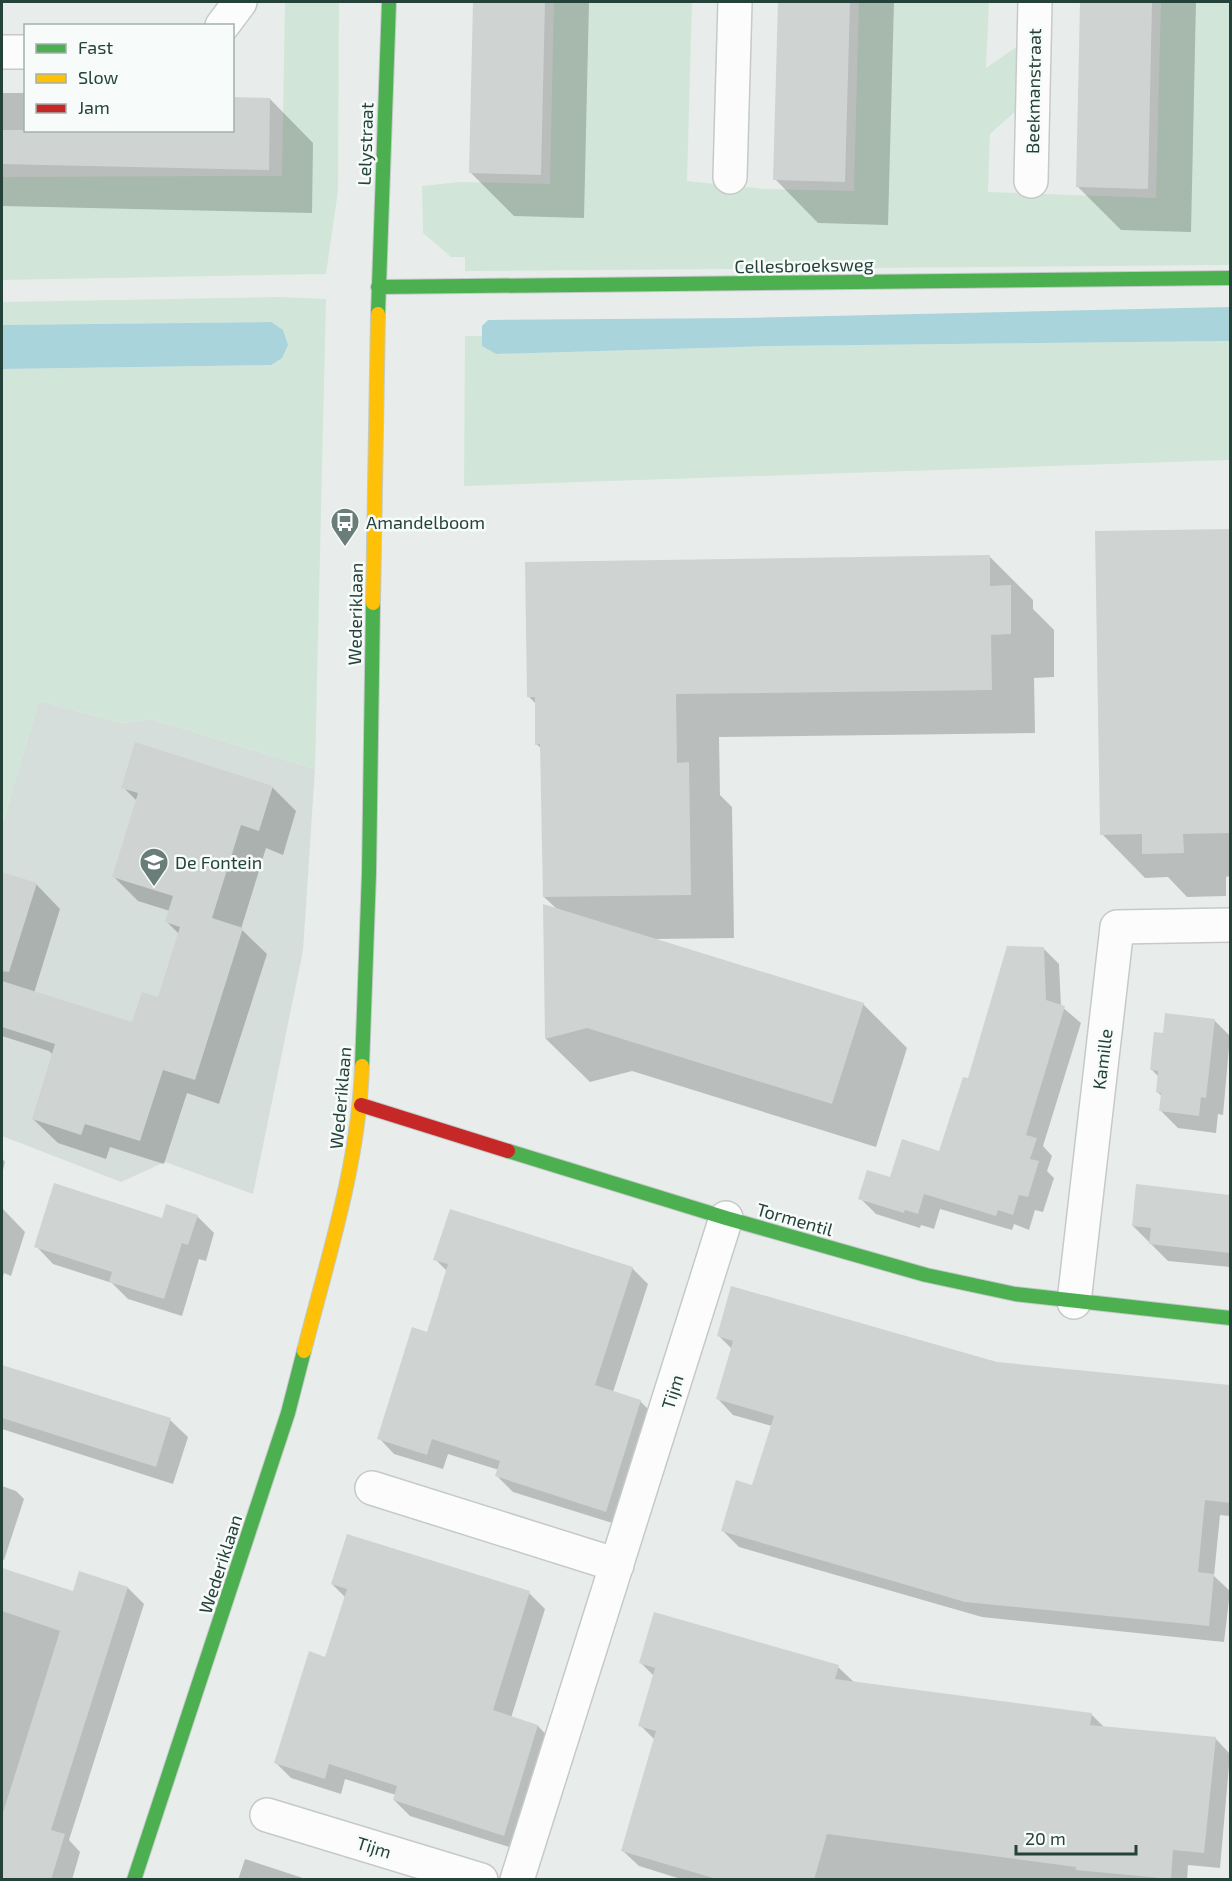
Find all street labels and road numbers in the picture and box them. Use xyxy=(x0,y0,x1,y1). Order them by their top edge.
street label: Beekmanstraat xyxy=(1021,28,1045,154)
street label: Lelystraat xyxy=(353,102,377,186)
street label: Cellesbroeksweg xyxy=(734,253,874,277)
street label: Wederiklaan xyxy=(343,562,367,666)
street label: Kamille xyxy=(1087,1027,1117,1091)
street label: Wederiklaan xyxy=(325,1046,355,1150)
street label: Tormentil xyxy=(754,1198,836,1241)
street label: Tijm xyxy=(656,1372,688,1412)
street label: Wederiklaan xyxy=(194,1512,246,1616)
street label: Tijm xyxy=(354,1831,394,1863)

